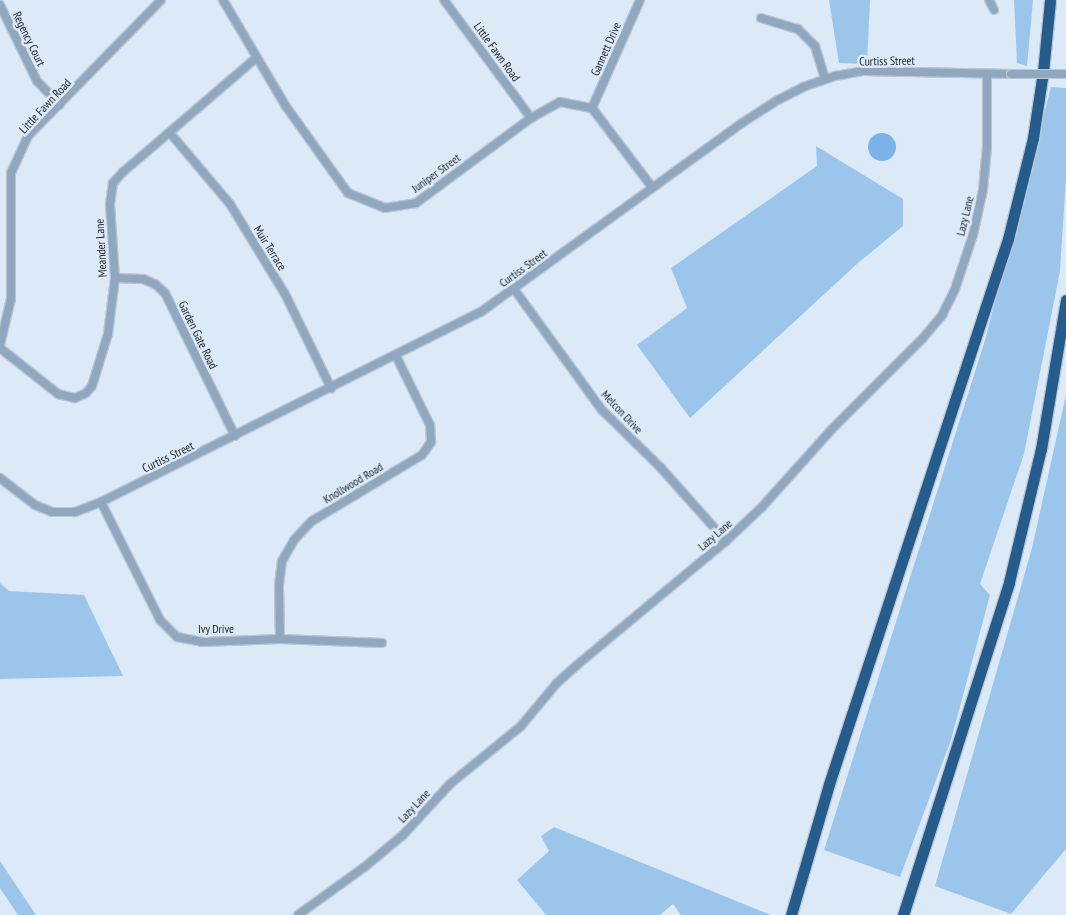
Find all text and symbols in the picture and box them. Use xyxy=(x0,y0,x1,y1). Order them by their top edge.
street label: Regency Court xyxy=(10,9,48,69)
street label: Little Fawn Road xyxy=(471,20,523,84)
street label: Gannett Drive xyxy=(588,20,624,78)
street label: Curtiss Street xyxy=(859,53,915,69)
street label: Little Fawn Road xyxy=(16,76,74,136)
street label: Juniper Street xyxy=(409,150,463,196)
street label: Lazy Lane xyxy=(953,194,977,238)
street label: Meander Lane xyxy=(92,218,110,278)
street label: Muir Terrace xyxy=(250,223,290,273)
street label: Curtiss Street xyxy=(496,246,550,290)
street label: Garden Gate Road xyxy=(175,299,221,371)
street label: Melcon Drive xyxy=(598,387,646,437)
street label: Curtiss Street xyxy=(140,438,196,476)
street label: Knollwood Road xyxy=(320,460,386,506)
street label: Lazy Lane xyxy=(695,516,735,554)
street label: Ivy Drive xyxy=(198,622,234,636)
street label: Lazy Lane xyxy=(395,786,433,826)

